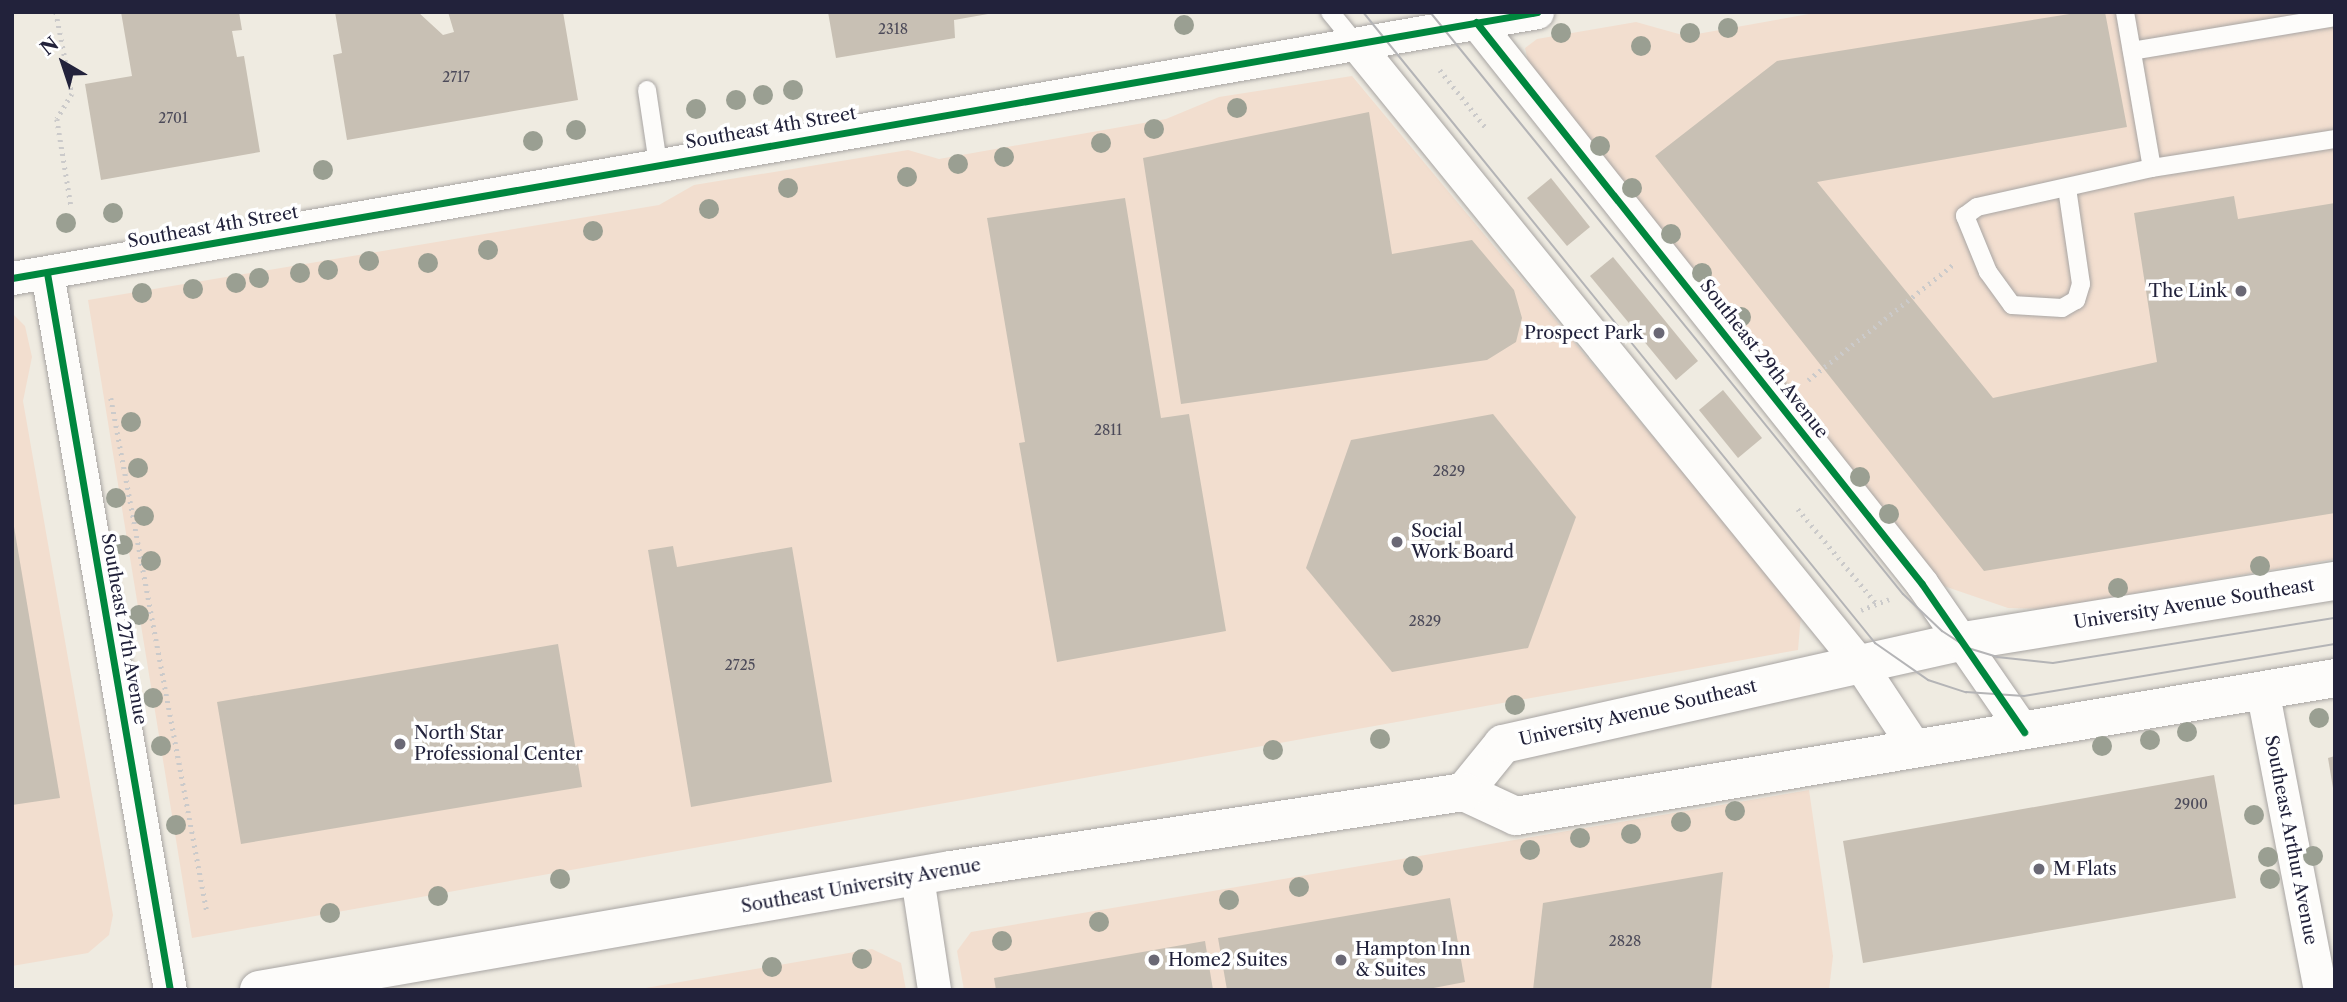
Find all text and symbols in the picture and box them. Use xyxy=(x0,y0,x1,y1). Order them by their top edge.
house number: 2318 xyxy=(878,21,908,37)
north arrow xyxy=(28,28,98,98)
text: N xyxy=(36,32,63,60)
house number: 2717 xyxy=(442,69,470,85)
street label: Southeast 4th Street xyxy=(684,102,858,154)
house number: 2701 xyxy=(158,110,188,126)
street label: Southeast 4th Street xyxy=(126,201,300,253)
street label: Southeast 29th Avenue xyxy=(1695,275,1833,443)
place label: The Link xyxy=(2148,280,2227,302)
marker: The Link xyxy=(2233,283,2249,299)
place label: Prospect Park xyxy=(1524,322,1643,344)
marker: Prospect Park xyxy=(1649,323,1669,343)
house number: 2811 xyxy=(1094,422,1122,438)
house number: 2829 xyxy=(1433,463,1465,479)
place label: Social Work Board xyxy=(1411,521,1514,564)
street label: Southeast 27th Avenue xyxy=(96,531,152,727)
marker: Social Work Board xyxy=(1389,534,1405,550)
street label: University Avenue Southeast xyxy=(2072,574,2316,634)
house number: 2829 xyxy=(1409,613,1441,629)
house number: 2725 xyxy=(725,657,755,673)
street label: University Avenue Southeast xyxy=(1517,675,1759,751)
place label: North Star Professional Center xyxy=(414,723,583,766)
street label: Southeast Arthur Avenue xyxy=(2260,732,2322,948)
marker: North Star Professional Center xyxy=(392,736,408,752)
house number: 2900 xyxy=(2174,796,2208,812)
street label: Southeast University Avenue xyxy=(739,854,983,918)
place label: M Flats xyxy=(2053,858,2117,880)
marker: M Flats xyxy=(2031,861,2047,877)
house number: 2828 xyxy=(1609,933,1641,949)
place label: Hampton Inn & Suites xyxy=(1355,939,1470,982)
place label: Home2 Suites xyxy=(1168,949,1288,971)
marker: Home2 Suites xyxy=(1146,952,1162,968)
marker: Hampton Inn & Suites xyxy=(1333,952,1349,968)

